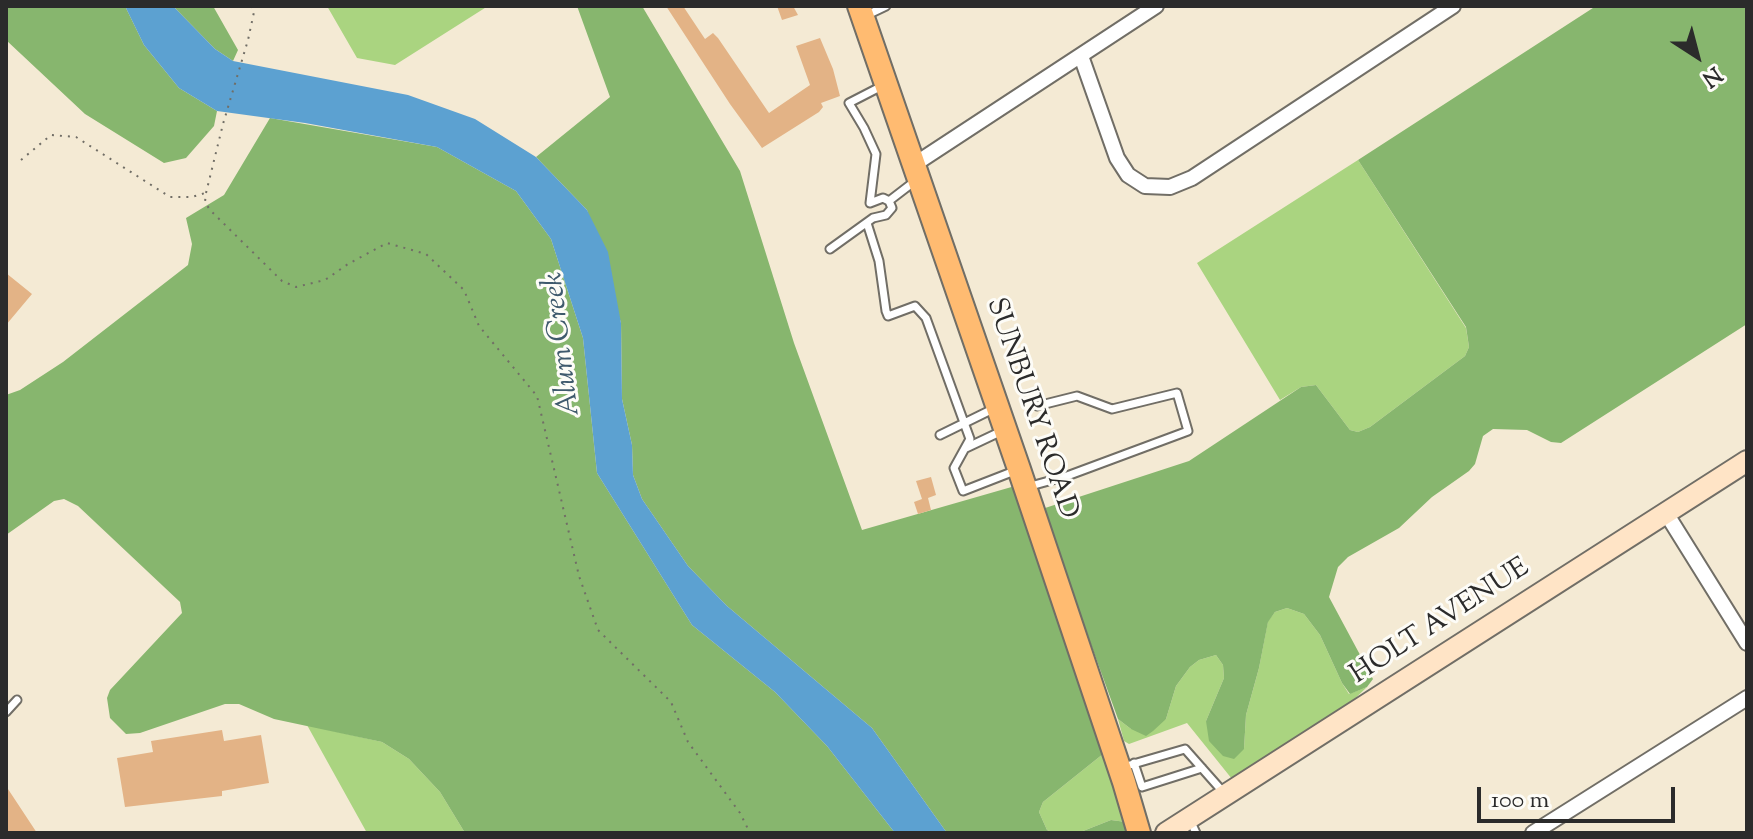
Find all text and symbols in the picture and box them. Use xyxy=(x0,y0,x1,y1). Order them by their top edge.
north arrow xyxy=(1657,16,1737,96)
text: N xyxy=(1695,57,1728,94)
water label: Alum Creek xyxy=(537,270,591,418)
street label: SUNBURY ROAD xyxy=(976,294,1084,524)
street label: HOLT AVENUE xyxy=(1345,553,1537,693)
scale bar xyxy=(1481,771,1679,821)
text: 100 m xyxy=(1491,784,1549,818)

